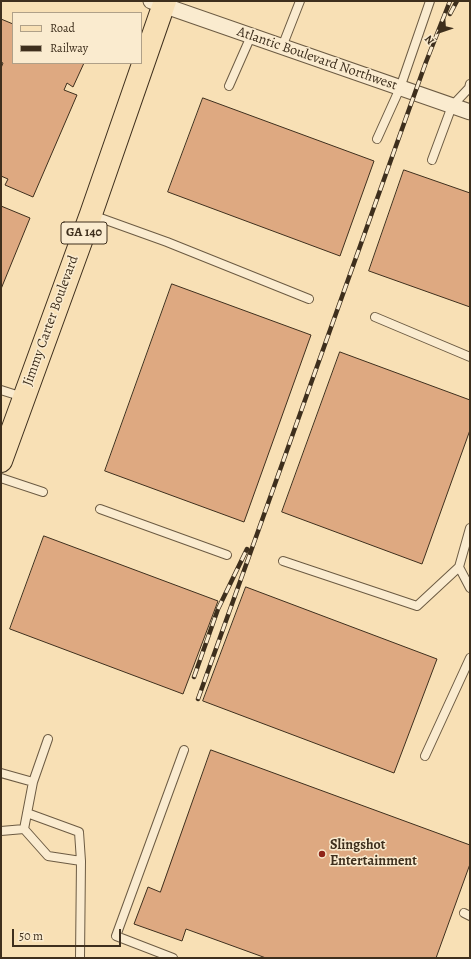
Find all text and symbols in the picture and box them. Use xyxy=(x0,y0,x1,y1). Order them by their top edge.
legend xyxy=(12,12,142,64)
north arrow xyxy=(419,12,459,52)
text: Road xyxy=(50,20,75,36)
street label: Atlantic Boulevard Northwest xyxy=(235,24,399,94)
text: N xyxy=(421,32,438,48)
text: Railway xyxy=(50,40,88,56)
road number: GA 140 xyxy=(61,222,107,244)
street label: Jimmy Carter Boulevard xyxy=(20,253,82,389)
place label: Slingshot Entertainment xyxy=(330,838,417,870)
marker: Slingshot Entertainment xyxy=(317,849,327,859)
scale bar xyxy=(14,921,123,947)
text: 50 m xyxy=(19,928,43,944)

